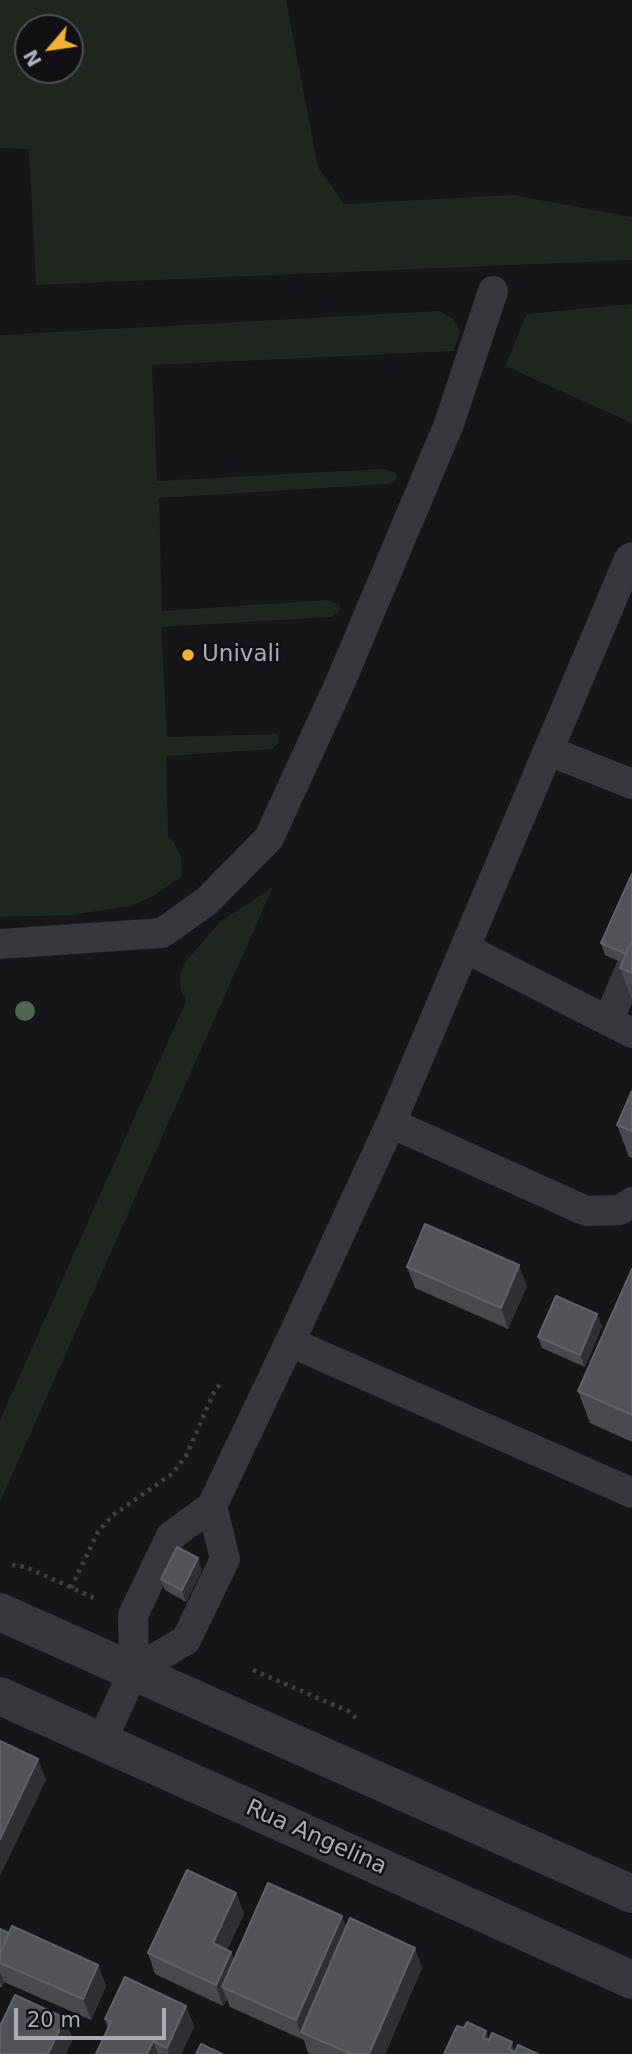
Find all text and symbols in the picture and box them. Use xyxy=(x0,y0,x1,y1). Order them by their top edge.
north arrow xyxy=(14,14,84,84)
text: N xyxy=(19,46,46,71)
place label: Univali xyxy=(202,641,280,669)
marker: Univali xyxy=(180,647,196,663)
street label: Rua Angelina xyxy=(241,1795,391,1881)
scale bar xyxy=(18,1994,170,2038)
text: 20 m xyxy=(27,2008,81,2032)

